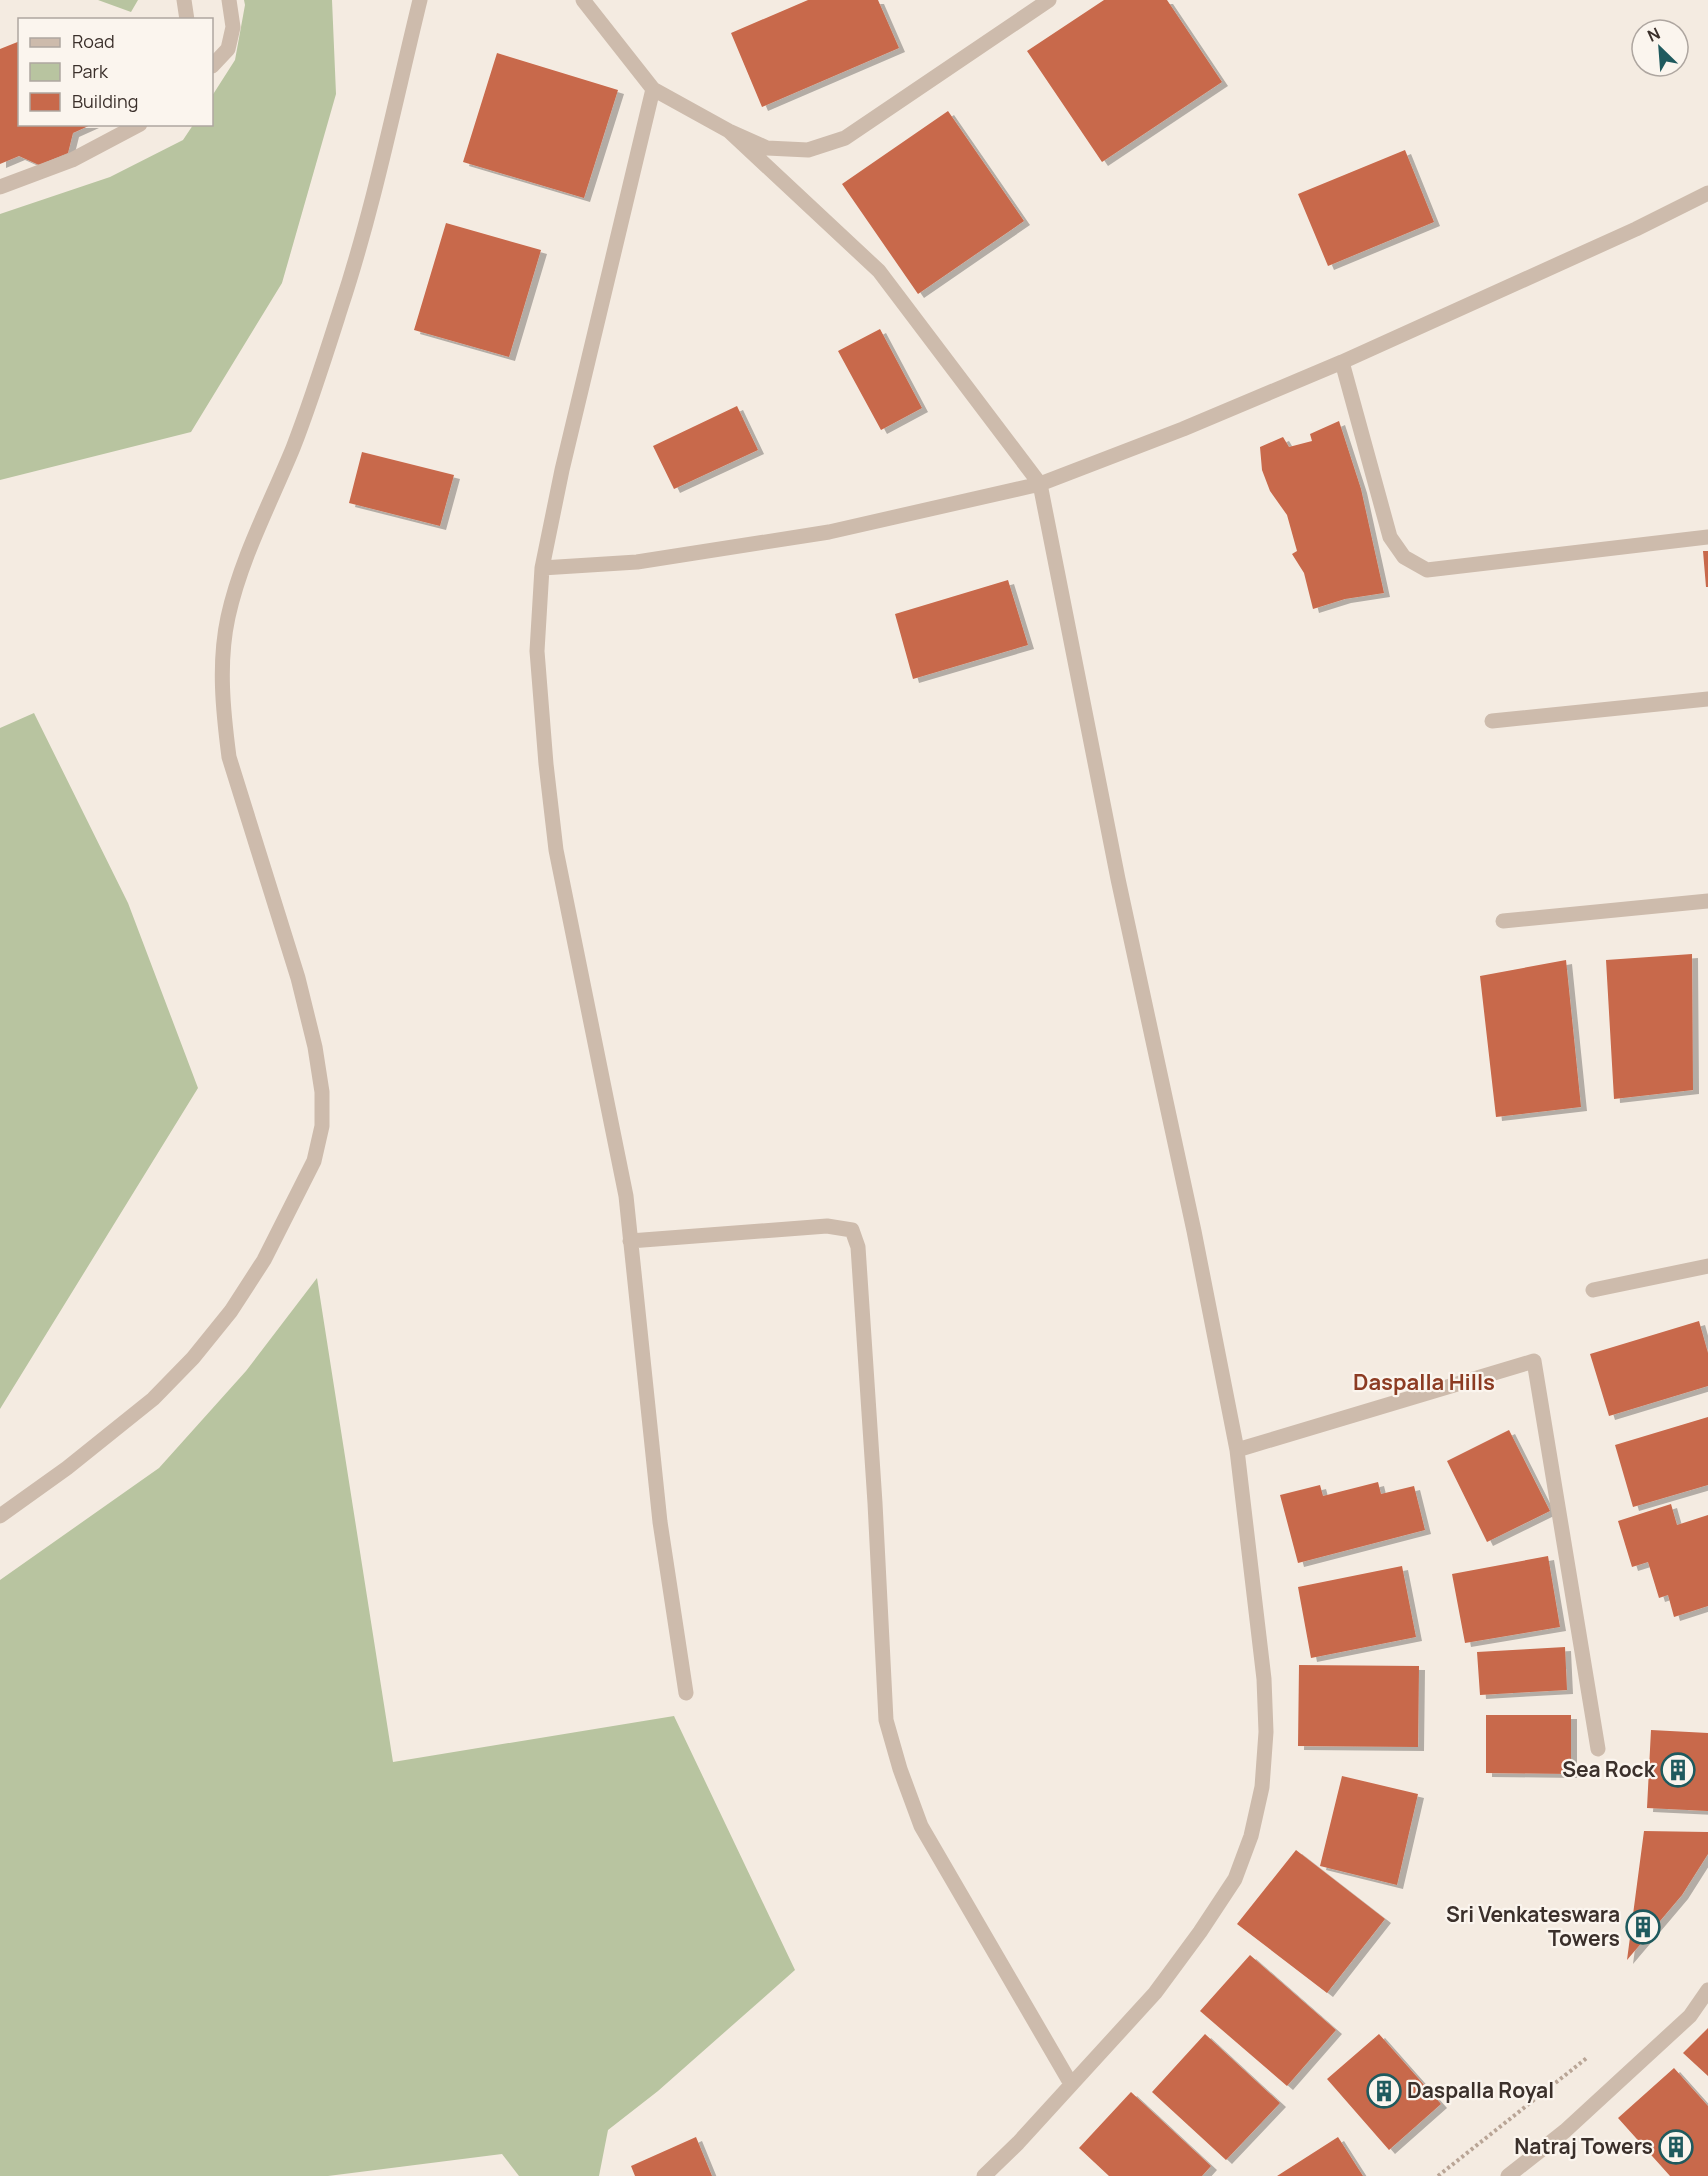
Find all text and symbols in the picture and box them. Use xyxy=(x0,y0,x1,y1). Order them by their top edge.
legend xyxy=(18,18,213,126)
north arrow xyxy=(1630,18,1690,78)
text: N xyxy=(1644,22,1664,47)
text: Road xyxy=(72,29,115,53)
text: Park xyxy=(72,59,109,83)
text: Building xyxy=(72,89,138,113)
district label: Daspalla Hills xyxy=(1353,1367,1495,1397)
building icon: Sea Rock xyxy=(1660,1752,1696,1788)
place label: Sea Rock xyxy=(1562,1755,1656,1783)
place label: Sri Venkateswara Towers xyxy=(1446,1900,1620,1952)
building icon: Sri Venkateswara Towers xyxy=(1625,1909,1661,1945)
building icon: Daspalla Royal xyxy=(1366,2073,1402,2109)
place label: Daspalla Royal xyxy=(1407,2076,1554,2104)
building icon: Natraj Towers xyxy=(1658,2129,1694,2165)
place label: Natraj Towers xyxy=(1514,2132,1653,2160)

